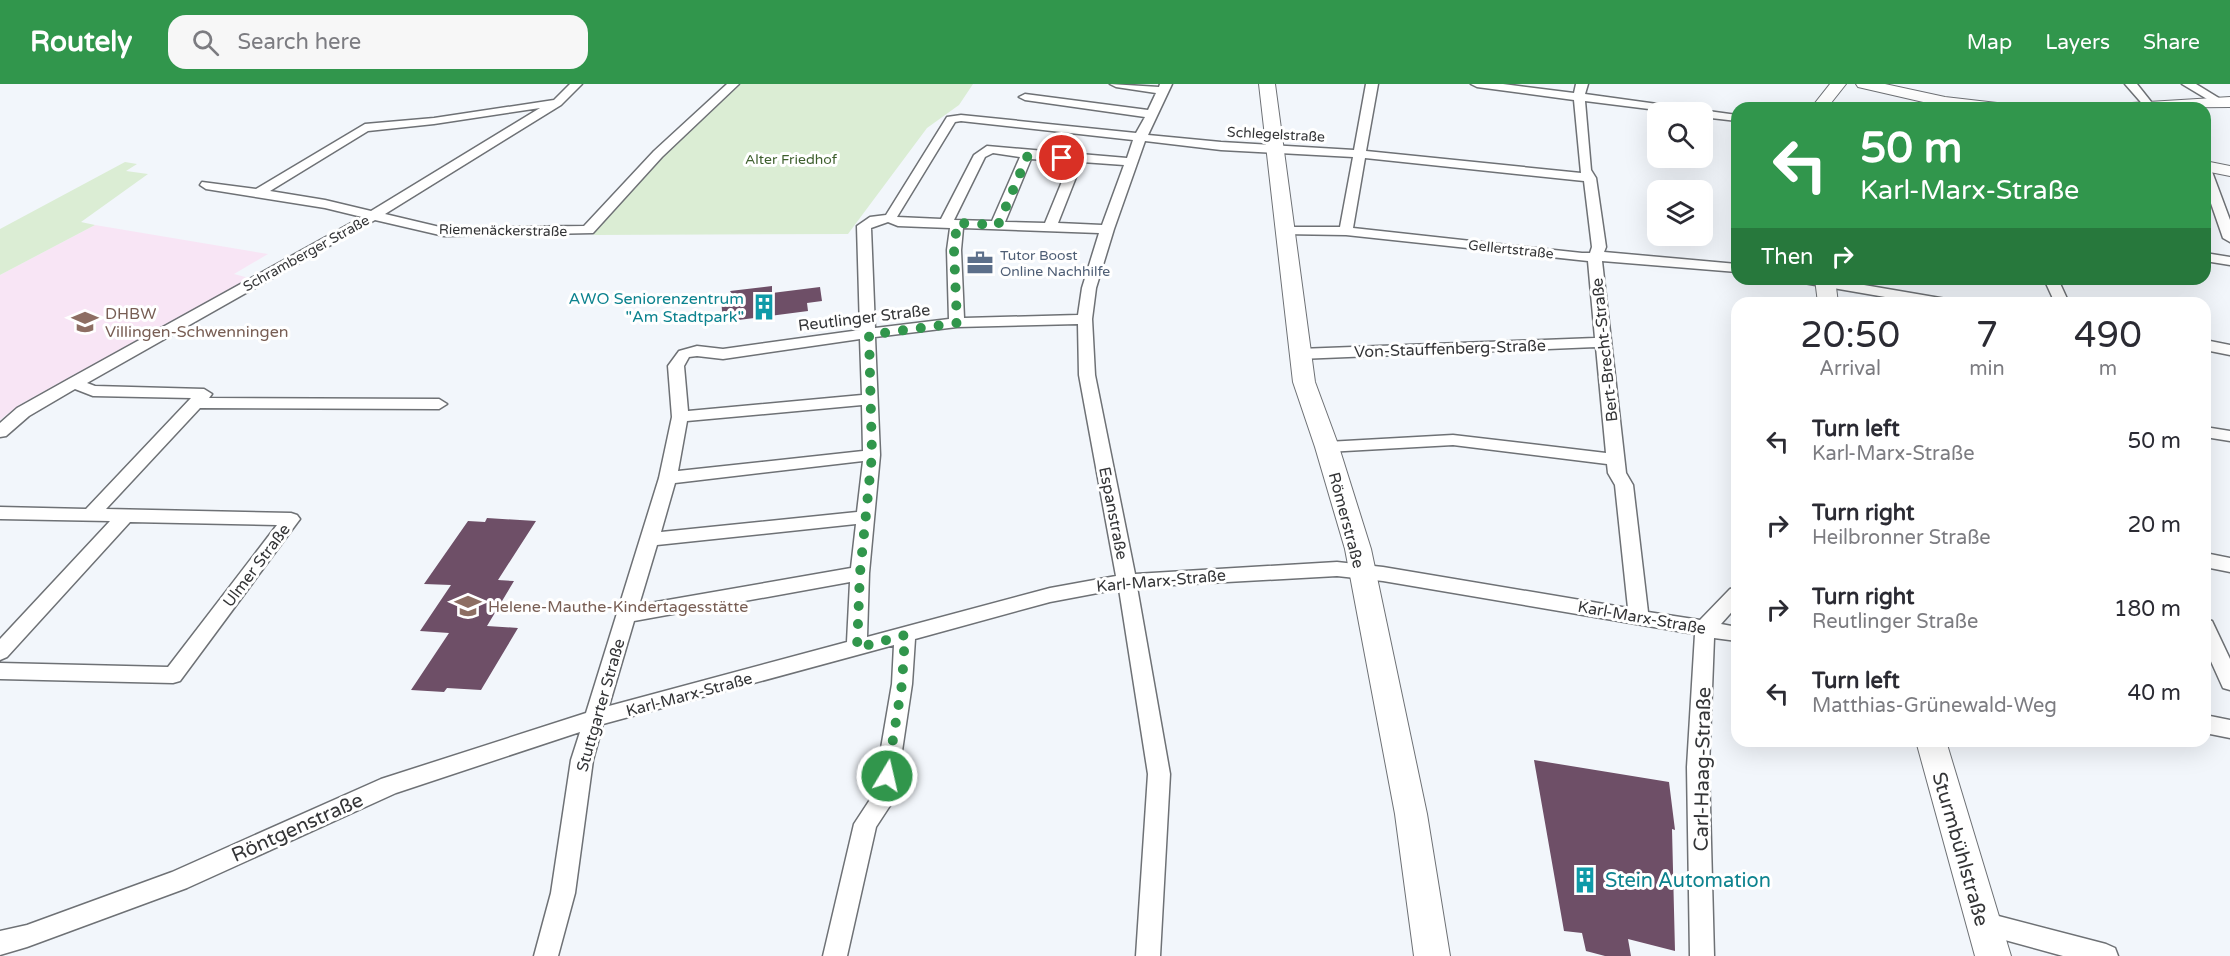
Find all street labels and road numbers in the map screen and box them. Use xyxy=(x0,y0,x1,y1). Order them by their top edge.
street label: Schlegelstraße xyxy=(1227,123,1325,146)
street label: Schramberger Straße xyxy=(240,212,372,295)
street label: Riemenäckerstraße xyxy=(439,221,567,240)
street label: Gellertstraße xyxy=(1467,237,1555,262)
street label: Bert-Brecht-Straße xyxy=(1587,277,1623,423)
street label: Reutlinger Straße xyxy=(797,300,931,336)
street label: Von-Stauffenberg-Straße xyxy=(1354,336,1546,362)
street label: Espanstraße xyxy=(1094,465,1132,561)
street label: Römerstraße xyxy=(1324,470,1368,570)
street label: Ulmer Straße xyxy=(219,520,295,611)
street label: Karl-Marx-Straße xyxy=(1095,565,1227,597)
street label: Karl-Marx-Straße xyxy=(1576,597,1708,639)
street label: Stuttgarter Straße xyxy=(572,636,630,774)
street label: Karl-Marx-Straße xyxy=(624,668,755,721)
street label: Carl-Haag-Straße xyxy=(1690,687,1716,852)
street label: Sturmbühlstraße xyxy=(1927,769,1994,929)
street label: Röntgenstraße xyxy=(228,788,367,868)

